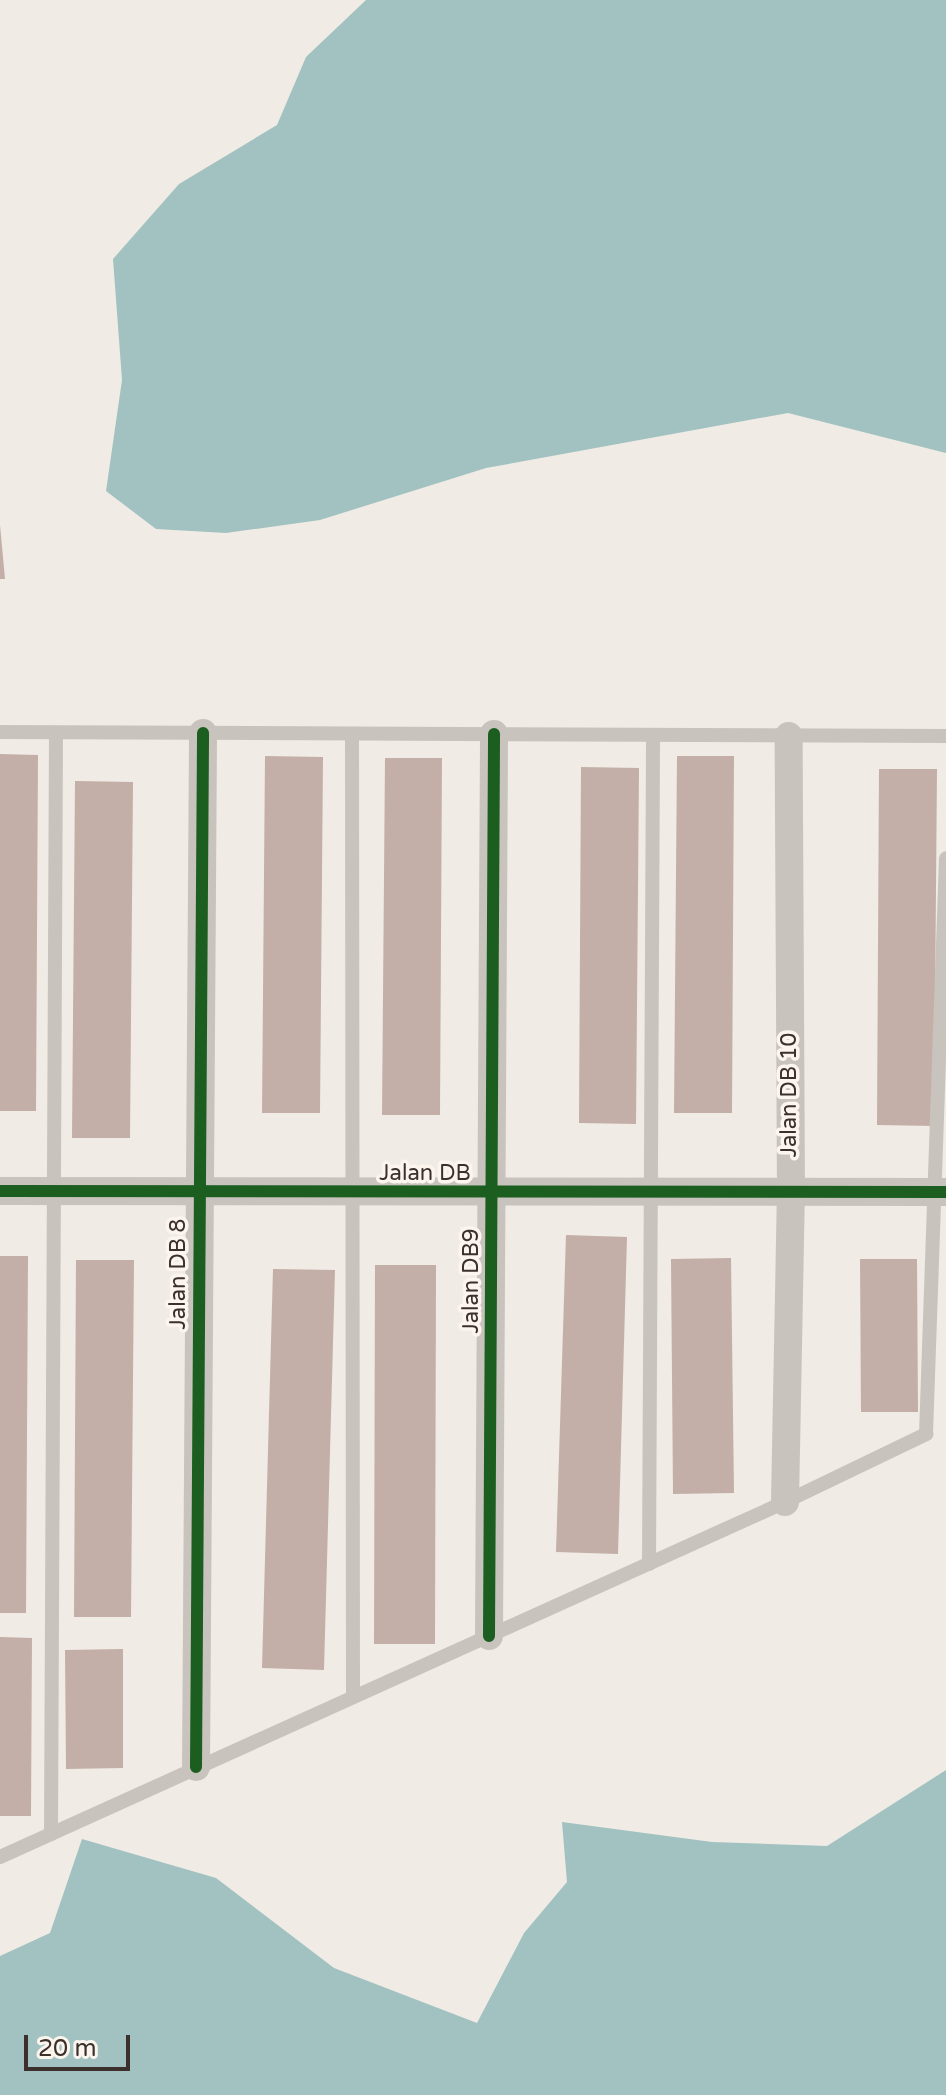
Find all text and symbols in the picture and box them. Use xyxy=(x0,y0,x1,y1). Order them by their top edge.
street label: Jalan DB 10 xyxy=(777,1033,803,1157)
street label: Jalan DB xyxy=(379,1161,471,1187)
street label: Jalan DB 8 xyxy=(166,1219,192,1329)
street label: Jalan DB9 xyxy=(459,1228,485,1334)
scale bar xyxy=(28,2019,134,2069)
text: 20 m xyxy=(38,2034,96,2063)

